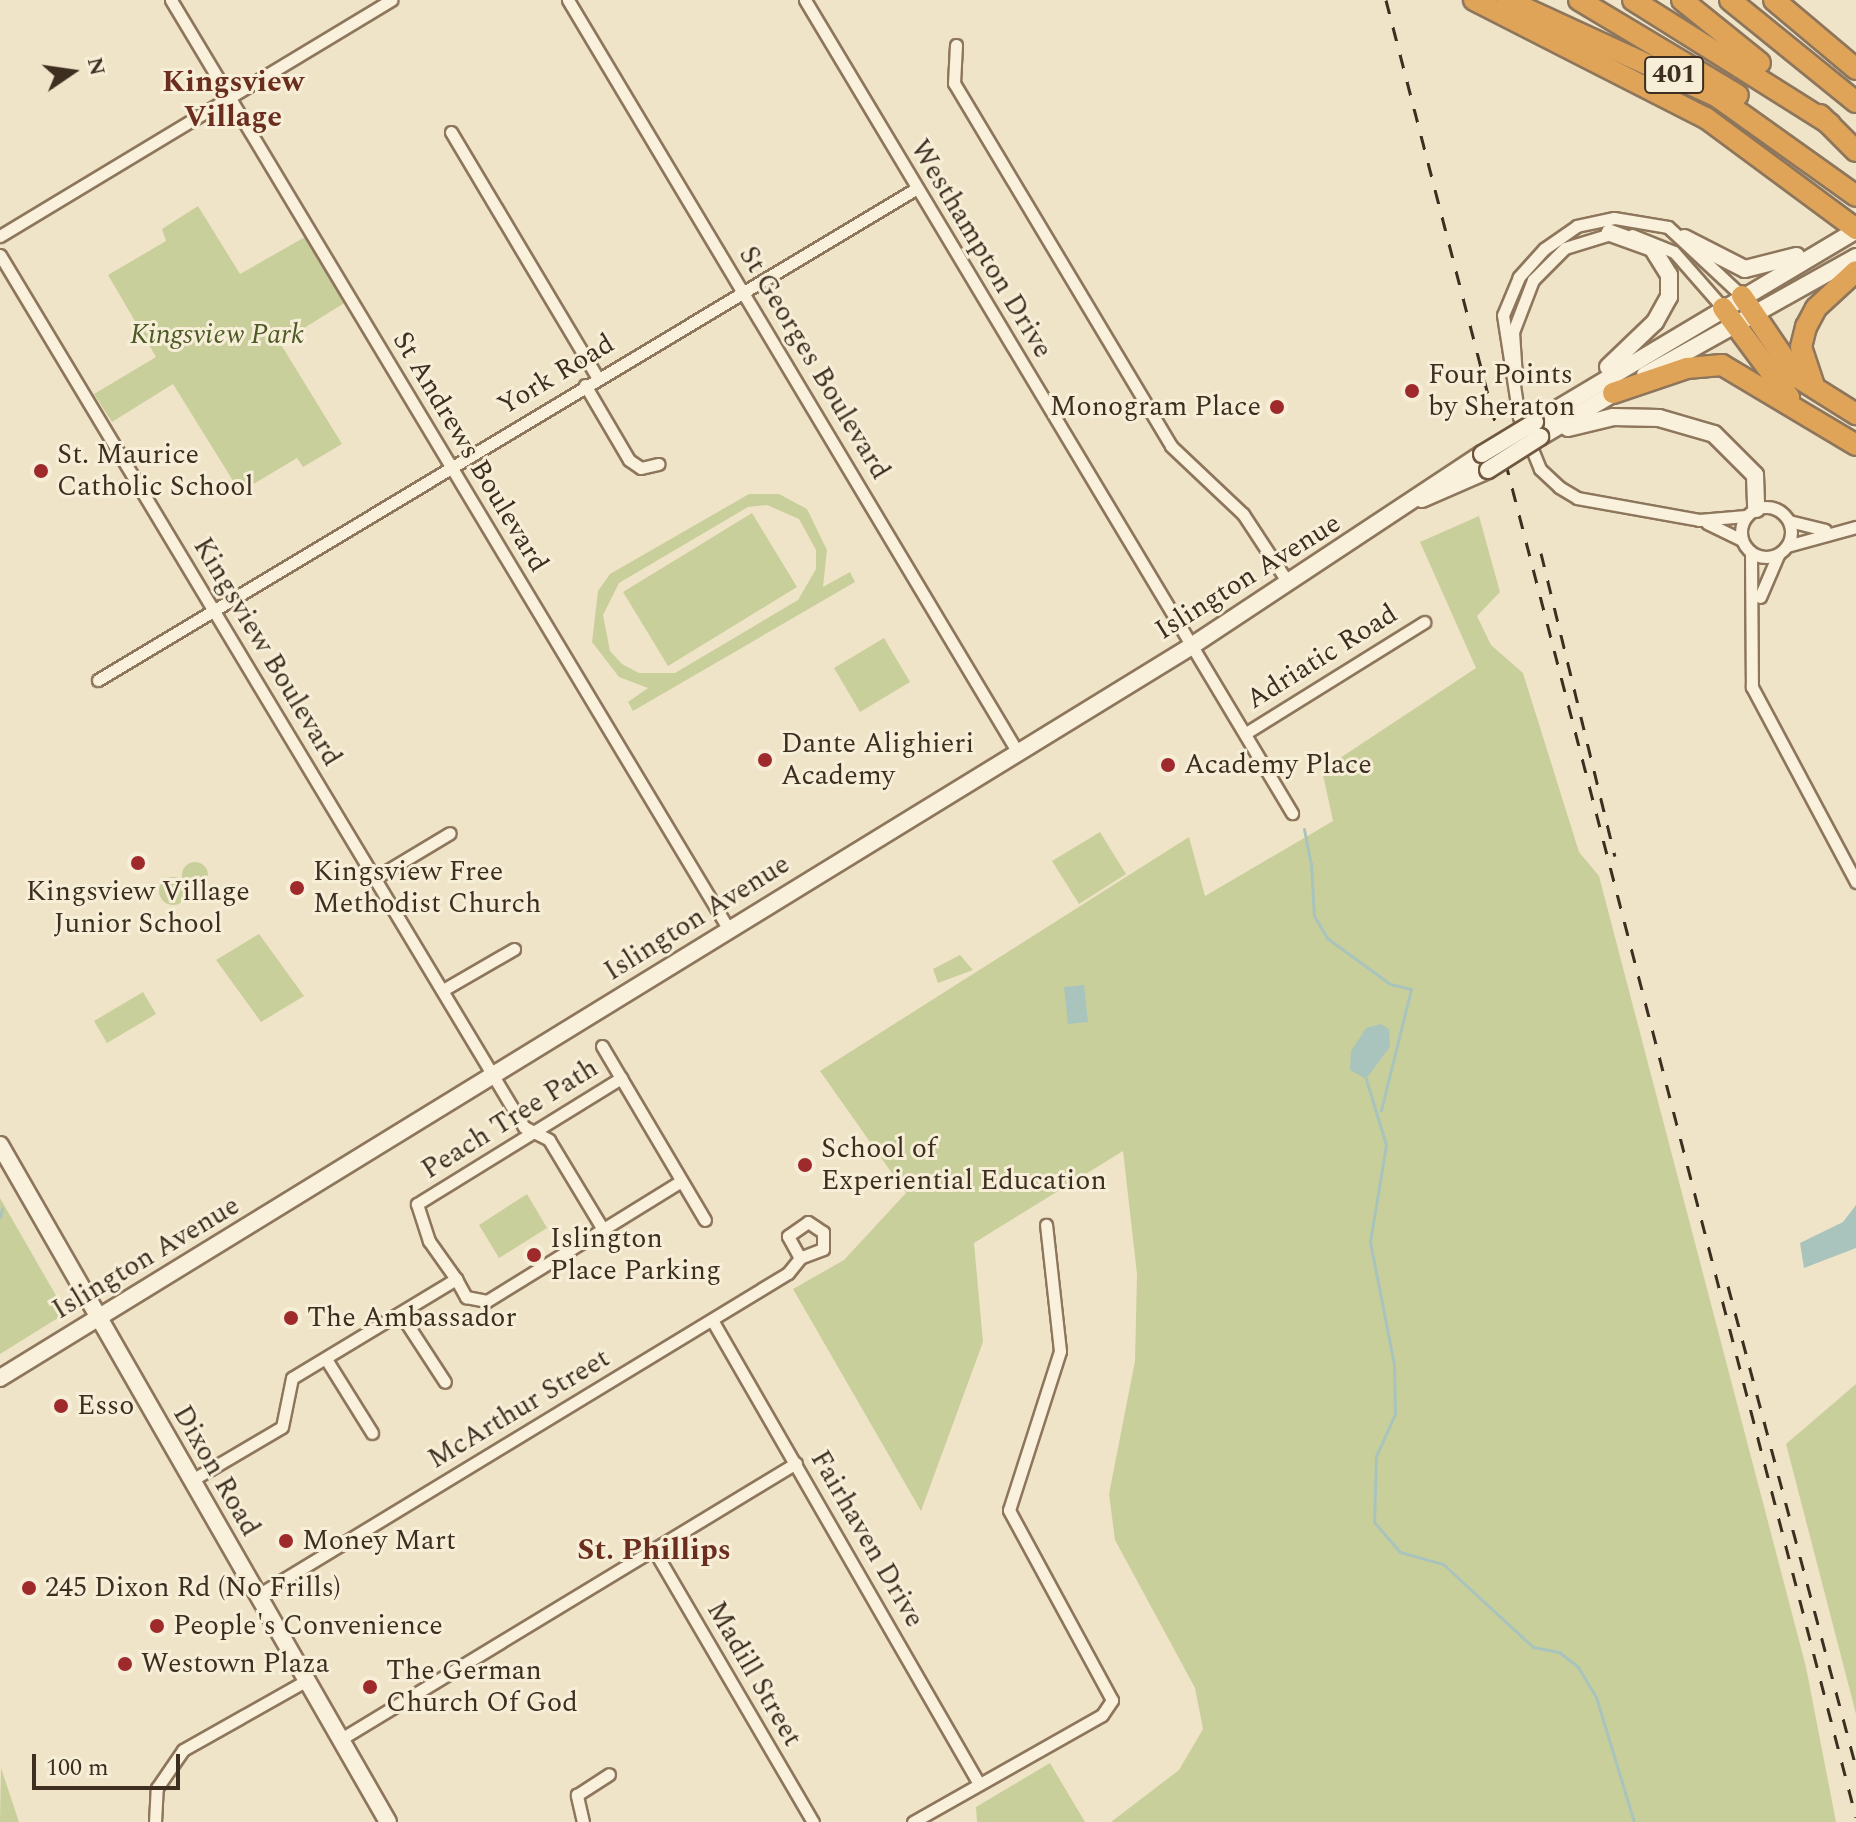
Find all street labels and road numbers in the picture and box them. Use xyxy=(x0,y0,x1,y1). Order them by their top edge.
road number: 401 xyxy=(1644,53,1704,97)
street label: Westhampton Drive xyxy=(903,134,1059,364)
street label: St Georges Boulevard xyxy=(731,240,897,486)
street label: St Andrews Boulevard xyxy=(385,325,555,579)
street label: York Road xyxy=(492,327,620,423)
street label: Islington Avenue xyxy=(1149,507,1347,647)
street label: Kingsview Boulevard xyxy=(185,532,349,772)
street label: Adriatic Road xyxy=(1240,597,1404,717)
street label: Islington Avenue xyxy=(598,848,796,988)
street label: Peach Tree Path xyxy=(416,1051,604,1187)
street label: Islington Avenue xyxy=(46,1189,246,1327)
street label: McArthur Street xyxy=(422,1342,616,1476)
street label: Dixon Road xyxy=(165,1400,267,1542)
street label: Fairhaven Drive xyxy=(803,1444,931,1634)
street label: Madill Street xyxy=(699,1595,809,1753)

